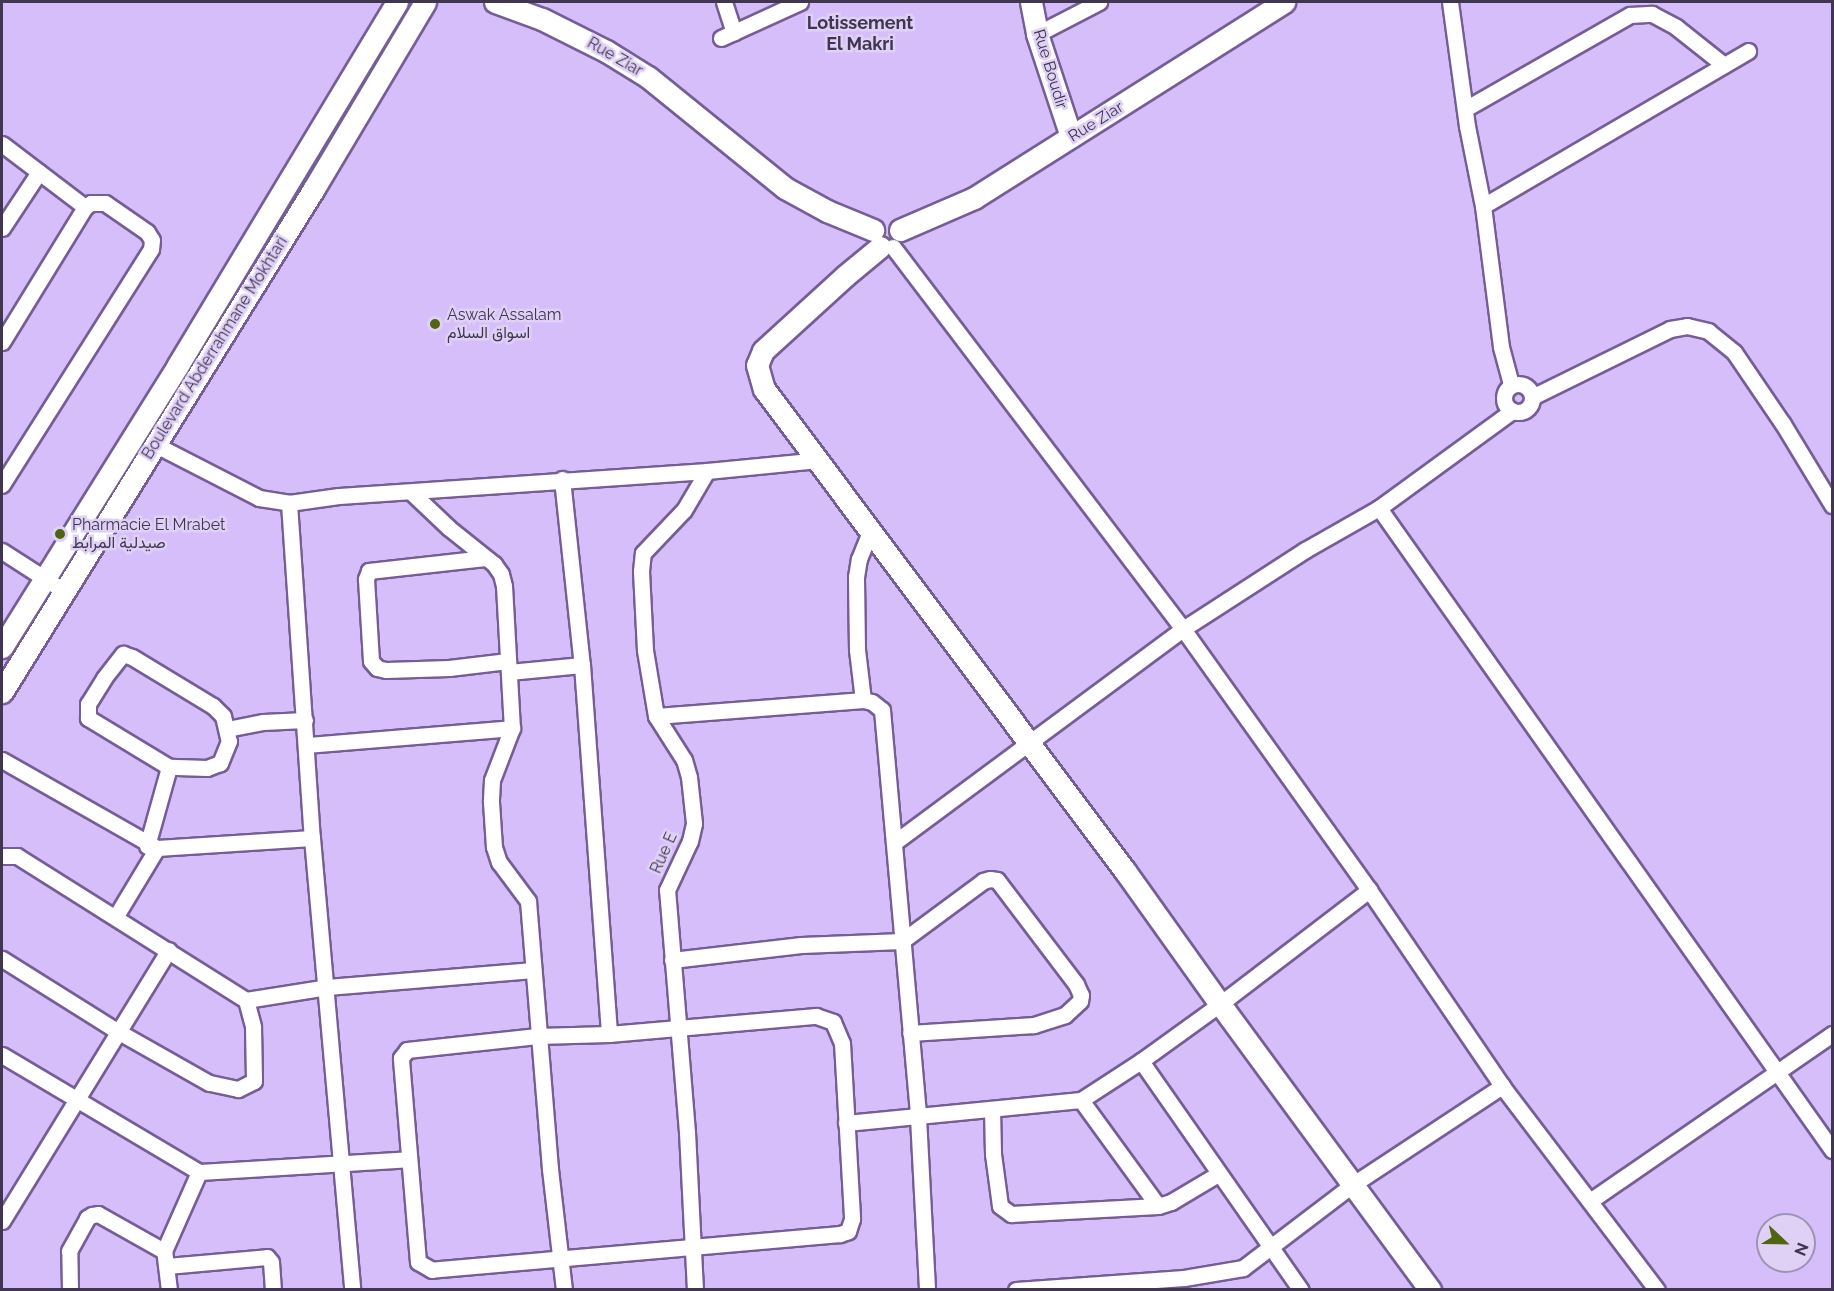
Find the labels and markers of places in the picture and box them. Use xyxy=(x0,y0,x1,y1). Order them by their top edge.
place label: Aswak Assalam اسواق السلام xyxy=(447,305,562,343)
marker: Aswak Assalam اسواق السلام xyxy=(428,317,442,331)
place label: Pharmacie El Mrabet صيدلية المرابط xyxy=(72,515,226,553)
marker: Pharmacie El Mrabet صيدلية المرابط xyxy=(53,527,67,541)

